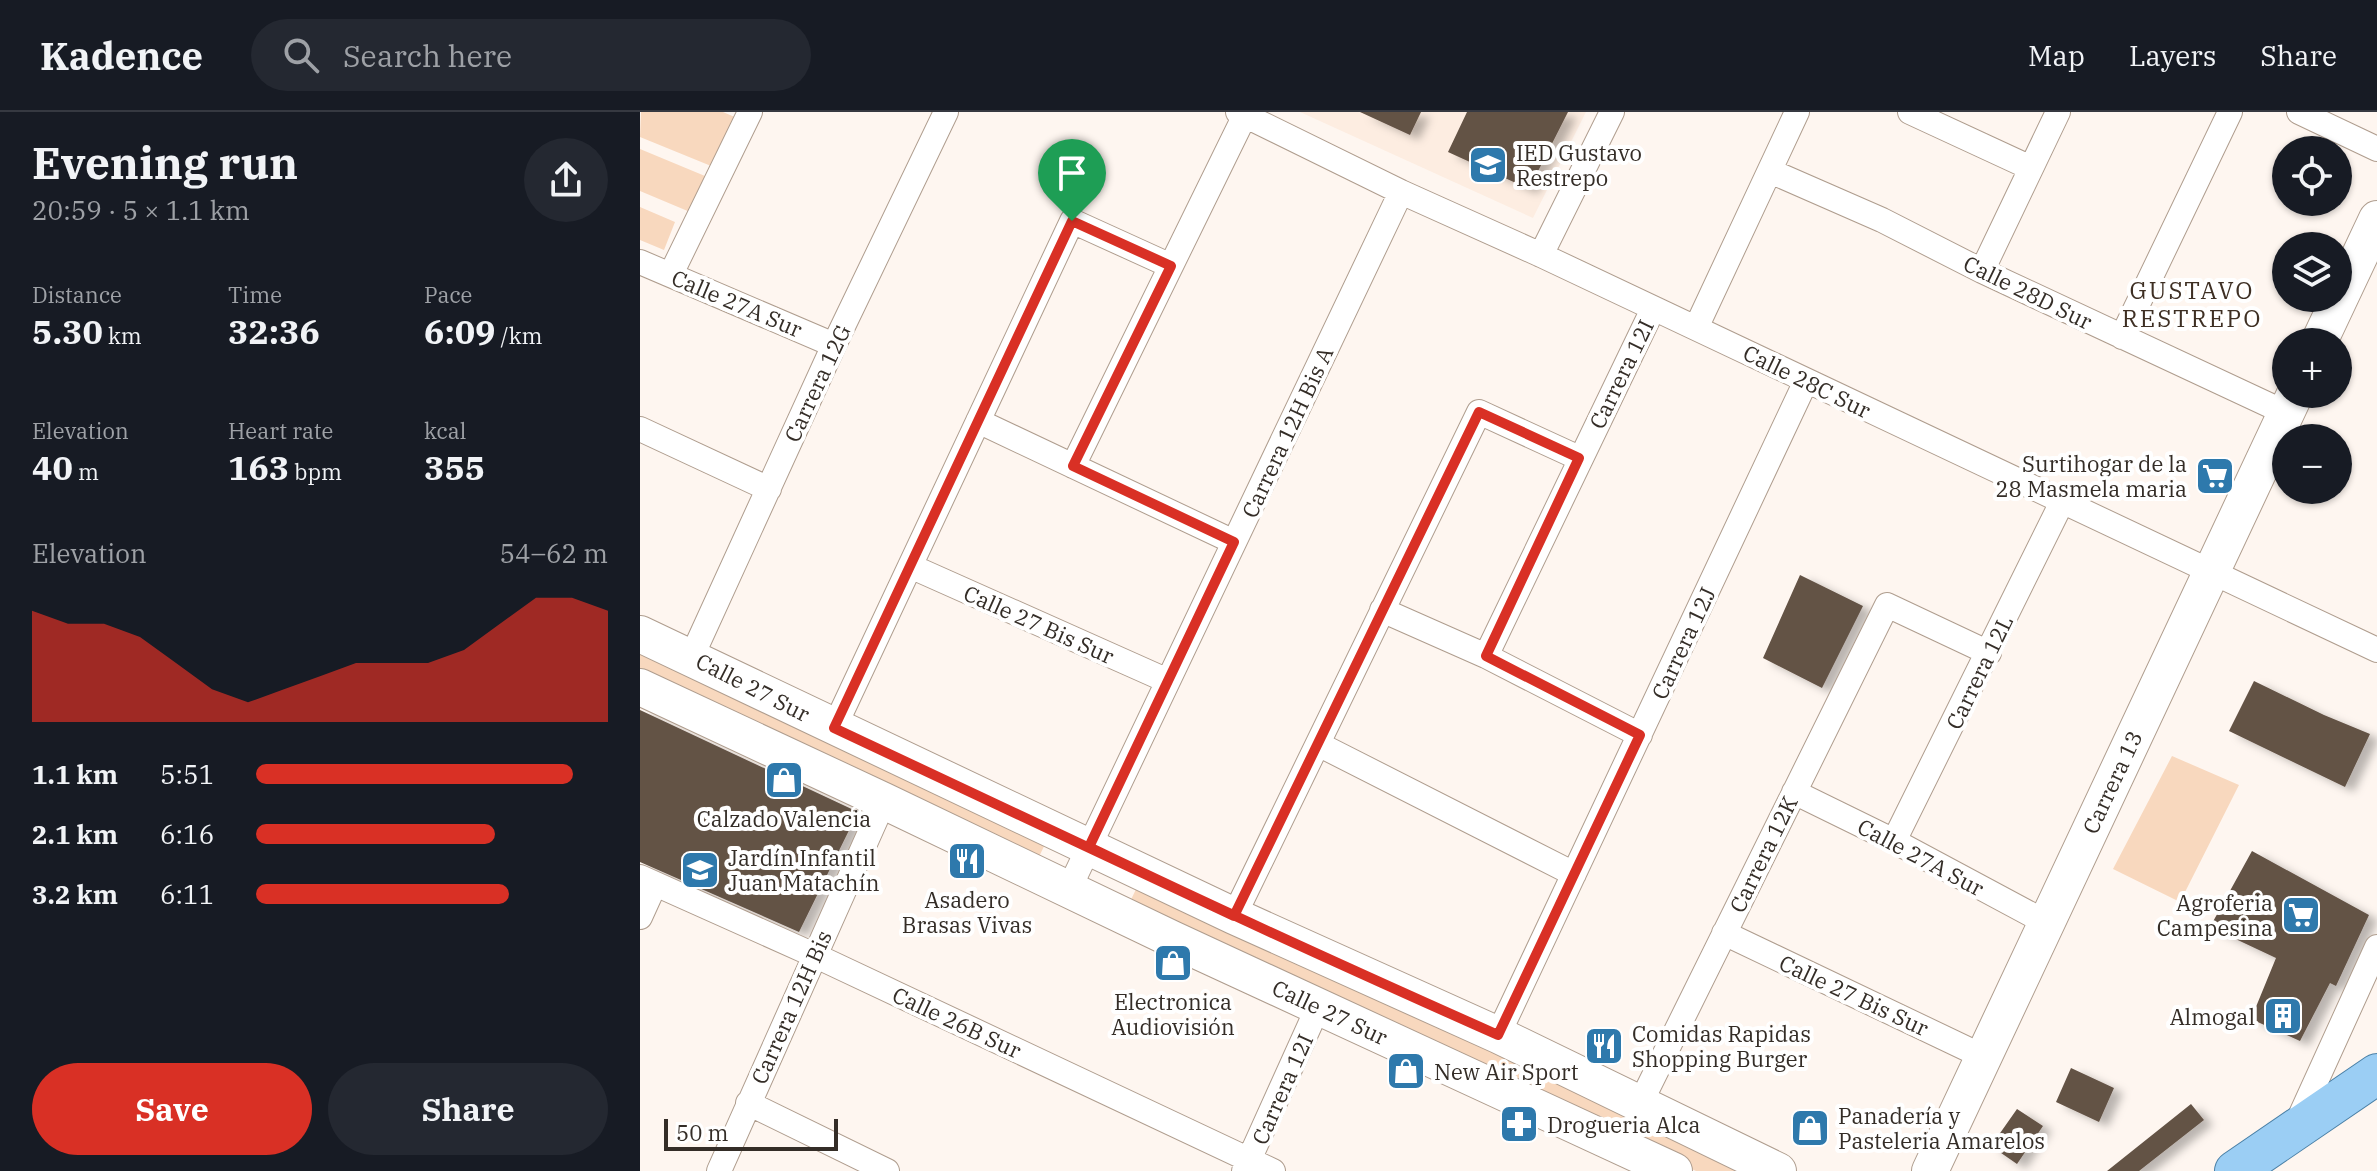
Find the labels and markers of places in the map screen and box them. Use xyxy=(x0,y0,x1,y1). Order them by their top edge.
place label: IED Gustavo Restrepo xyxy=(1516,138,1642,192)
pin xyxy=(1038,139,1106,221)
school or university icon: IED Gustavo Restrepo xyxy=(1467,144,1509,186)
place label: Surtihogar de la 28 Masmela maria xyxy=(1995,449,2187,503)
supermarket icon: Surtihogar de la 28 Masmela maria xyxy=(2194,455,2236,497)
shop icon: Calzado Valencia xyxy=(763,759,805,801)
place label: Calzado Valencia xyxy=(697,804,871,833)
restaurant icon: Asadero Brasas Vivas xyxy=(946,840,988,882)
place label: Jardín Infantil Juan Matachín xyxy=(728,843,880,897)
school or university icon: Jardín Infantil Juan Matachín xyxy=(679,849,721,891)
place label: Asadero Brasas Vivas xyxy=(902,885,1032,939)
place label: Agroferia Campesina xyxy=(2157,888,2273,942)
supermarket icon: Agroferia Campesina xyxy=(2280,894,2322,936)
shop icon: Electronica Audiovisión xyxy=(1152,942,1194,984)
place label: Electronica Audiovisión xyxy=(1111,987,1235,1041)
building icon: Almogal xyxy=(2262,995,2304,1037)
place label: Almogal xyxy=(2170,1002,2255,1031)
place label: Comidas Rapidas Shopping Burger xyxy=(1632,1019,1811,1073)
restaurant icon: Comidas Rapidas Shopping Burger xyxy=(1583,1025,1625,1067)
shop icon: New Air Sport xyxy=(1385,1050,1427,1092)
place label: New Air Sport xyxy=(1434,1057,1579,1086)
place label: Panadería y Pasteleria Amarelos xyxy=(1838,1101,2045,1155)
pharmacy icon: Drogueria Alca xyxy=(1498,1103,1540,1145)
shop icon: Panadería y Pasteleria Amarelos xyxy=(1789,1107,1831,1149)
place label: Drogueria Alca xyxy=(1547,1110,1701,1139)

